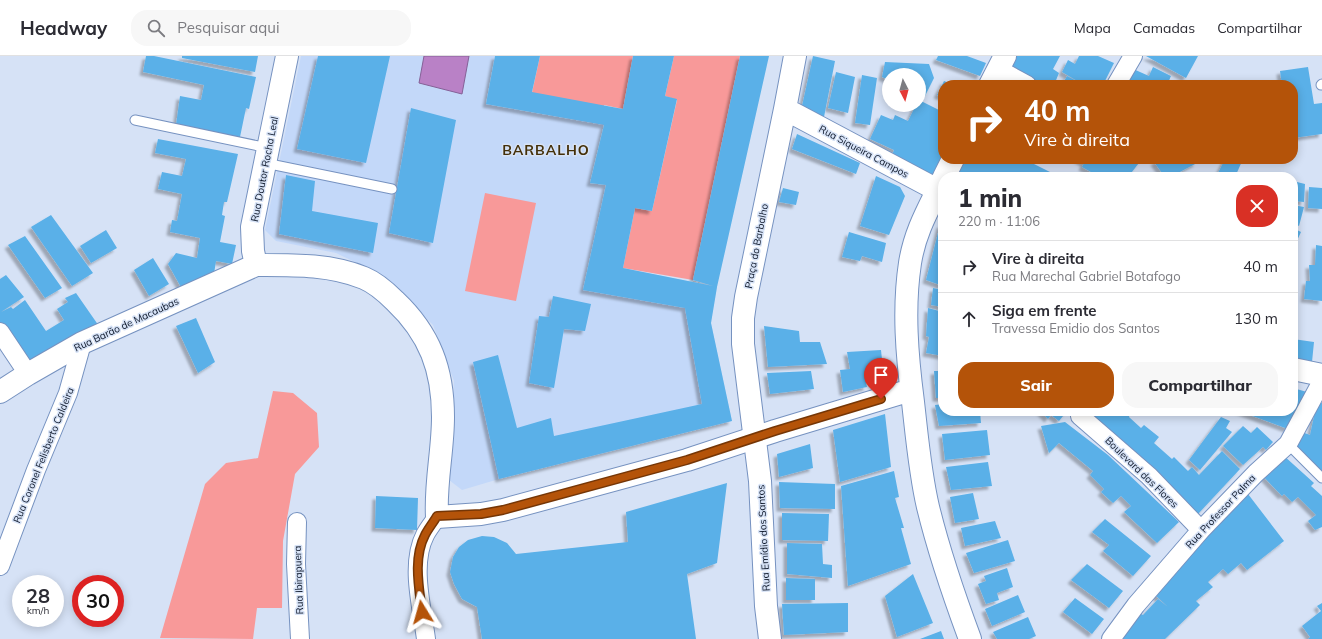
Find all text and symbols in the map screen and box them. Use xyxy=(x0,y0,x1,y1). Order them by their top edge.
search box xyxy=(131,10,411,46)
text: Headway xyxy=(20,16,107,40)
icon: search xyxy=(145,17,167,39)
text: Pesquisar aqui xyxy=(177,18,280,37)
text: Mapa xyxy=(1074,19,1111,37)
text: Camadas xyxy=(1133,19,1195,37)
text: Compartilhar xyxy=(1217,19,1302,37)
north arrow xyxy=(882,68,926,112)
map controls xyxy=(882,68,926,112)
text: 40 m xyxy=(1024,93,1090,128)
icon: right xyxy=(958,96,1010,148)
street label: Rua Doutor Rocha Leal xyxy=(248,115,281,223)
street label: Rua Siqueira Campos xyxy=(817,122,911,181)
text: Vire à direita xyxy=(1024,128,1130,151)
district label: BARBALHO xyxy=(502,141,590,159)
text: 1 min xyxy=(958,183,1022,213)
button: close xyxy=(1236,185,1278,227)
street label: Praça do Barbalho xyxy=(742,202,771,290)
text: 220 m · 11:06 xyxy=(958,213,1040,229)
text: Vire à direita xyxy=(992,249,1084,268)
icon: right xyxy=(958,256,980,278)
text: 40 m xyxy=(1243,257,1278,276)
text: Rua Marechal Gabriel Botafogo xyxy=(992,268,1181,284)
street label: Rua Barão de Macaubas xyxy=(72,294,181,355)
text: Siga em frente xyxy=(992,301,1097,320)
icon: ahead xyxy=(958,308,980,330)
text: 130 m xyxy=(1234,309,1278,328)
text: Travessa Emidio dos Santos xyxy=(992,320,1160,336)
pin xyxy=(864,358,898,399)
button: Sair xyxy=(958,362,1114,408)
button: Compartilhar xyxy=(1122,362,1278,408)
icon: arrive xyxy=(870,364,892,386)
street label: Rua Coronel Felisberto Caldeira xyxy=(10,385,77,525)
street label: Boulevard das Flores xyxy=(1102,434,1181,511)
street label: Rua Professor Palma xyxy=(1183,471,1258,551)
street label: Rua Emídio dos Santos xyxy=(754,484,773,592)
street label: Rua Ibirapuera xyxy=(291,545,306,615)
speed limit sign: 30 xyxy=(72,575,124,627)
text: 28 xyxy=(26,583,50,608)
position arrow xyxy=(401,591,443,633)
text: km/h xyxy=(27,604,49,617)

